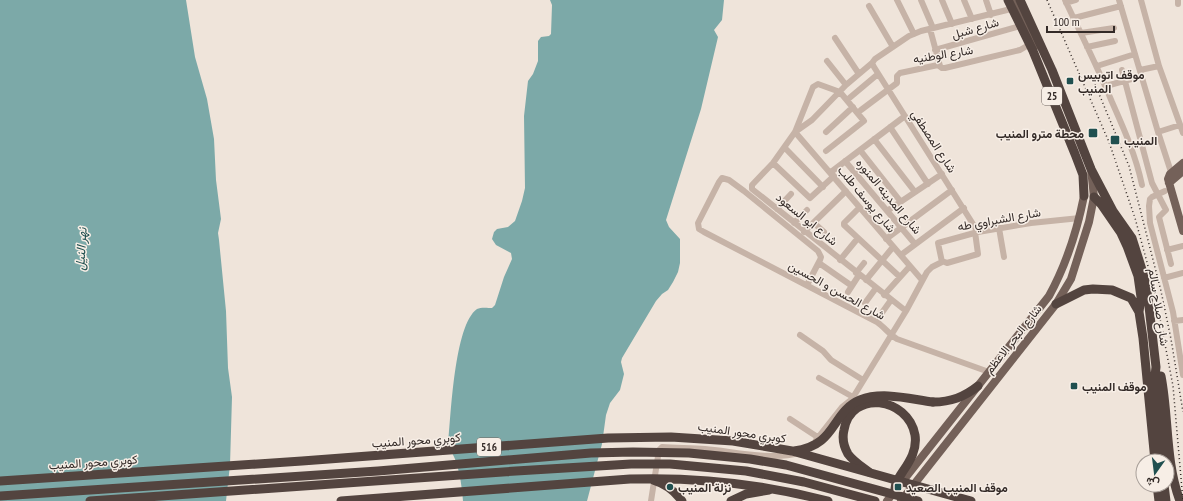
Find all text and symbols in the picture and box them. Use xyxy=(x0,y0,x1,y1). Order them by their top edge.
scale bar xyxy=(1047,8,1114,34)
street label: شارع شبل xyxy=(950,14,1001,44)
text: 100 m xyxy=(1053,14,1080,29)
street label: شارع الوطنيه xyxy=(912,42,974,68)
place label: موقف اتوبيس المنيب xyxy=(1078,67,1145,96)
marker: موقف اتوبيس المنيب xyxy=(1065,76,1075,86)
road number: 25 xyxy=(1042,87,1062,105)
street label: شارع المصطفي xyxy=(906,107,960,177)
place label: محطة مترو المنيب xyxy=(996,126,1084,142)
marker: محطة مترو المنيب xyxy=(1087,127,1099,139)
place label: المنيب xyxy=(1124,133,1157,148)
marker: المنيب xyxy=(1109,134,1121,146)
street label: شارع المدينه المنوره xyxy=(852,155,925,238)
street label: شارع يوسف طلب xyxy=(833,163,899,237)
street label: شارع ابو السعود xyxy=(772,190,841,250)
street label: شارع الشبراوي طه xyxy=(956,204,1042,237)
water label: نهر النيل xyxy=(71,226,91,271)
street label: شارع الحسن و الحسين xyxy=(785,257,888,325)
street label: شارع صلاح سالم xyxy=(1144,267,1173,347)
street label: شارع البحر الاعظم xyxy=(981,301,1046,378)
place label: موقف المنيب xyxy=(1082,379,1147,395)
marker: موقف المنيب xyxy=(1069,381,1079,391)
street label: كوبري محور المنيب xyxy=(696,418,787,449)
street label: كوبري محور المنيب xyxy=(371,429,461,454)
road number: 516 xyxy=(477,438,501,456)
street label: كوبري محور المنيب xyxy=(48,451,138,476)
north arrow xyxy=(1135,453,1175,493)
text: ش xyxy=(1144,474,1161,491)
place label: نزلة المنيب xyxy=(678,480,732,496)
place label: موقف المنيب الصعيد xyxy=(906,480,1008,496)
marker: نزلة المنيب xyxy=(665,482,675,492)
marker: موقف المنيب الصعيد xyxy=(893,482,903,492)

